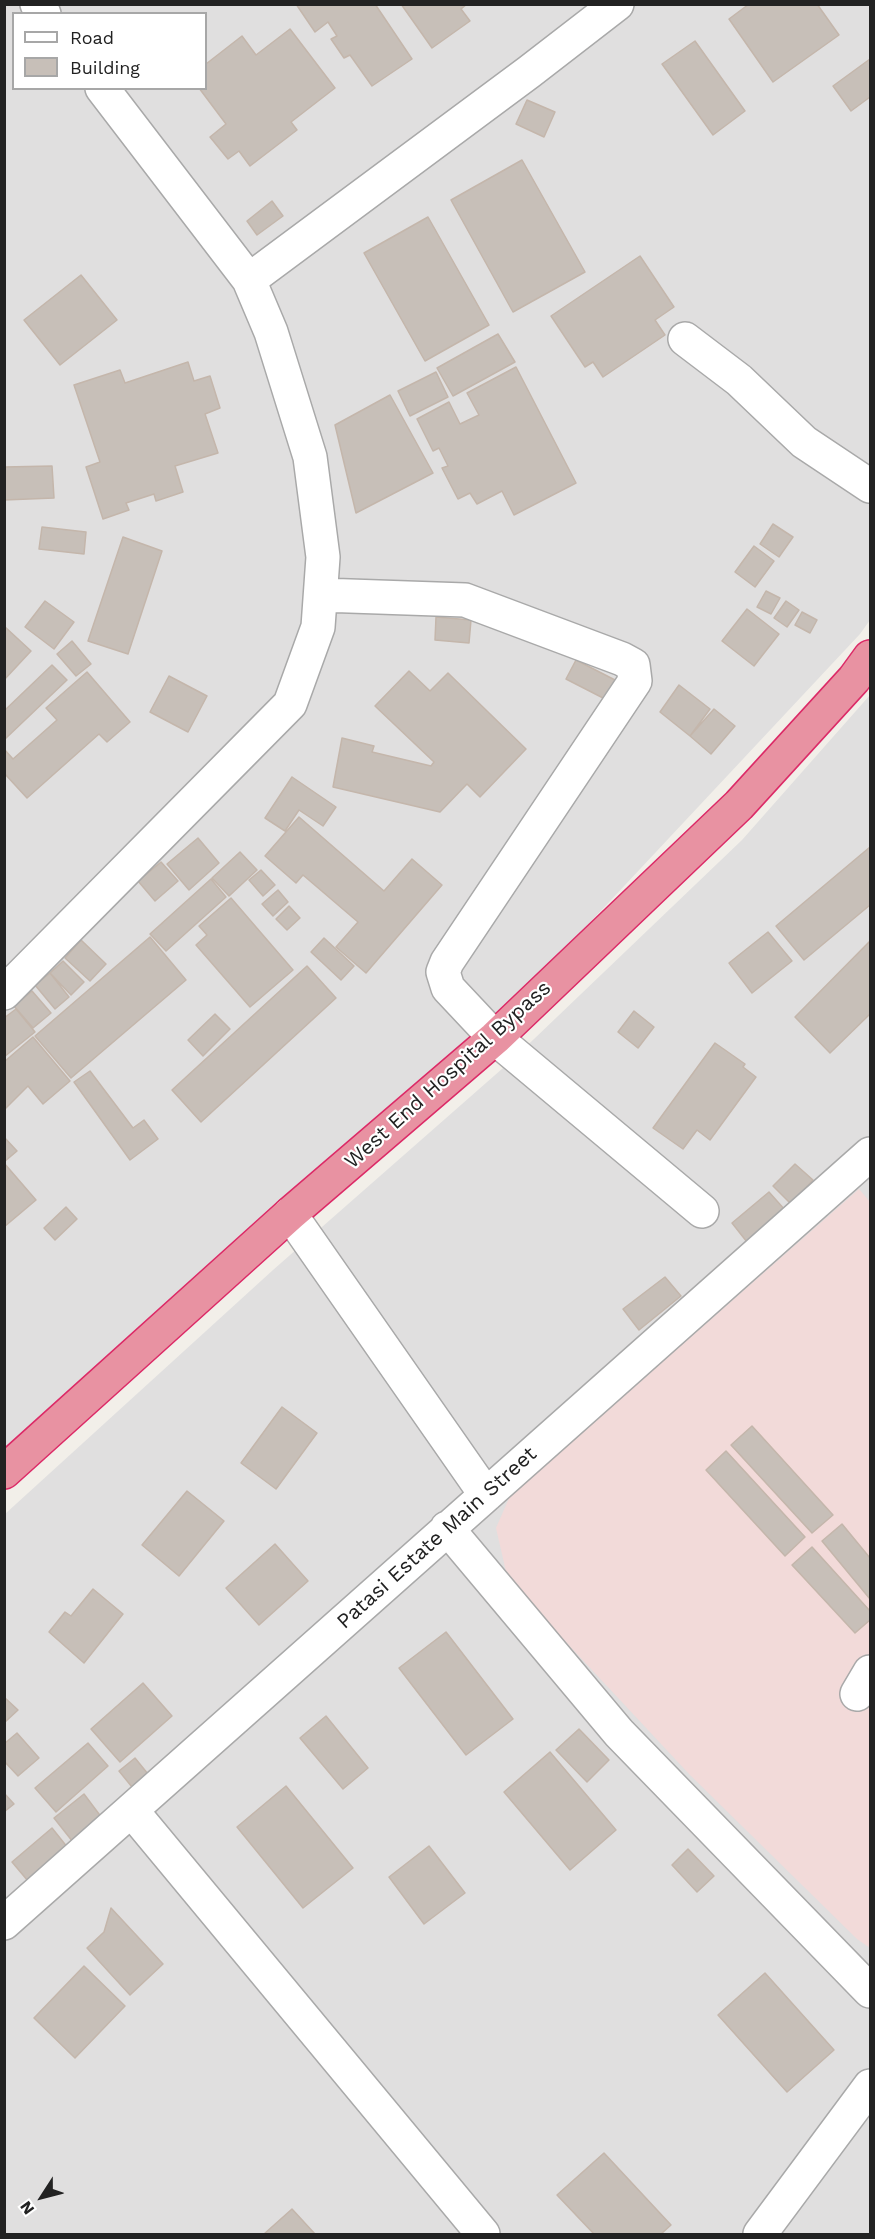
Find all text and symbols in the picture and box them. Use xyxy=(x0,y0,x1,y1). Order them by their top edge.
legend xyxy=(12,12,207,90)
text: Road xyxy=(70,27,114,48)
text: Building xyxy=(70,57,140,78)
street label: West End Hospital Bypass xyxy=(340,976,556,1174)
street label: Patasi Estate Main Street xyxy=(332,1442,542,1634)
north arrow xyxy=(12,2167,72,2227)
text: N xyxy=(16,2197,38,2218)

